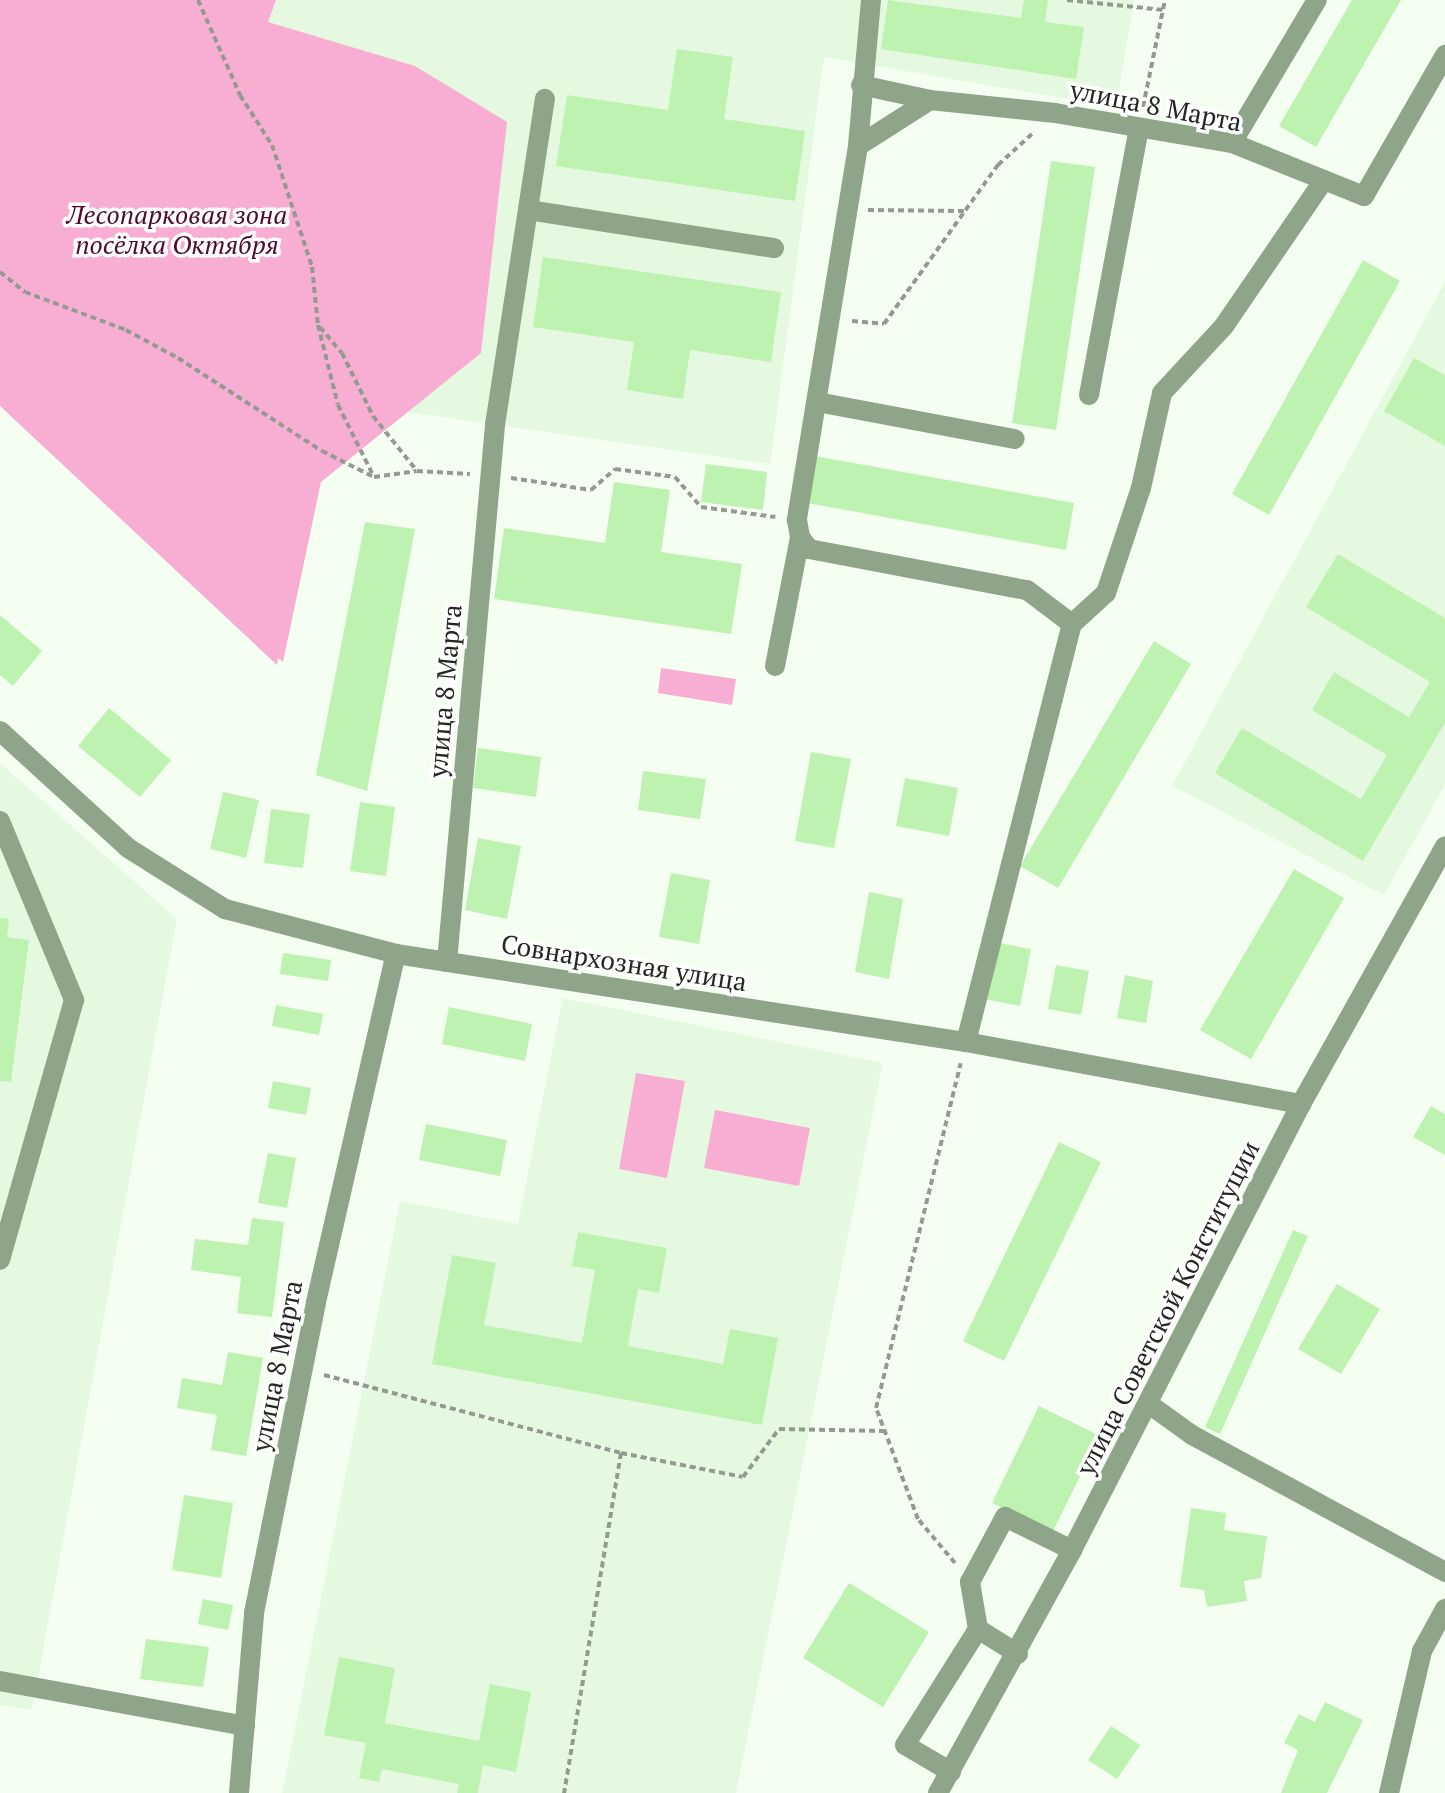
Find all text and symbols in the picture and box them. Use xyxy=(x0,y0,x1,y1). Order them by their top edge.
street label: улица 8 Марта xyxy=(1068,74,1244,138)
park label: Лесопарковая зона посёлка Октября xyxy=(67,199,287,260)
street label: улица 8 Марта xyxy=(422,603,468,779)
street label: Совнархозная улица xyxy=(499,928,749,998)
street label: улица Советской Конституции xyxy=(1070,1136,1266,1480)
street label: улица 8 Марта xyxy=(245,1278,309,1454)

